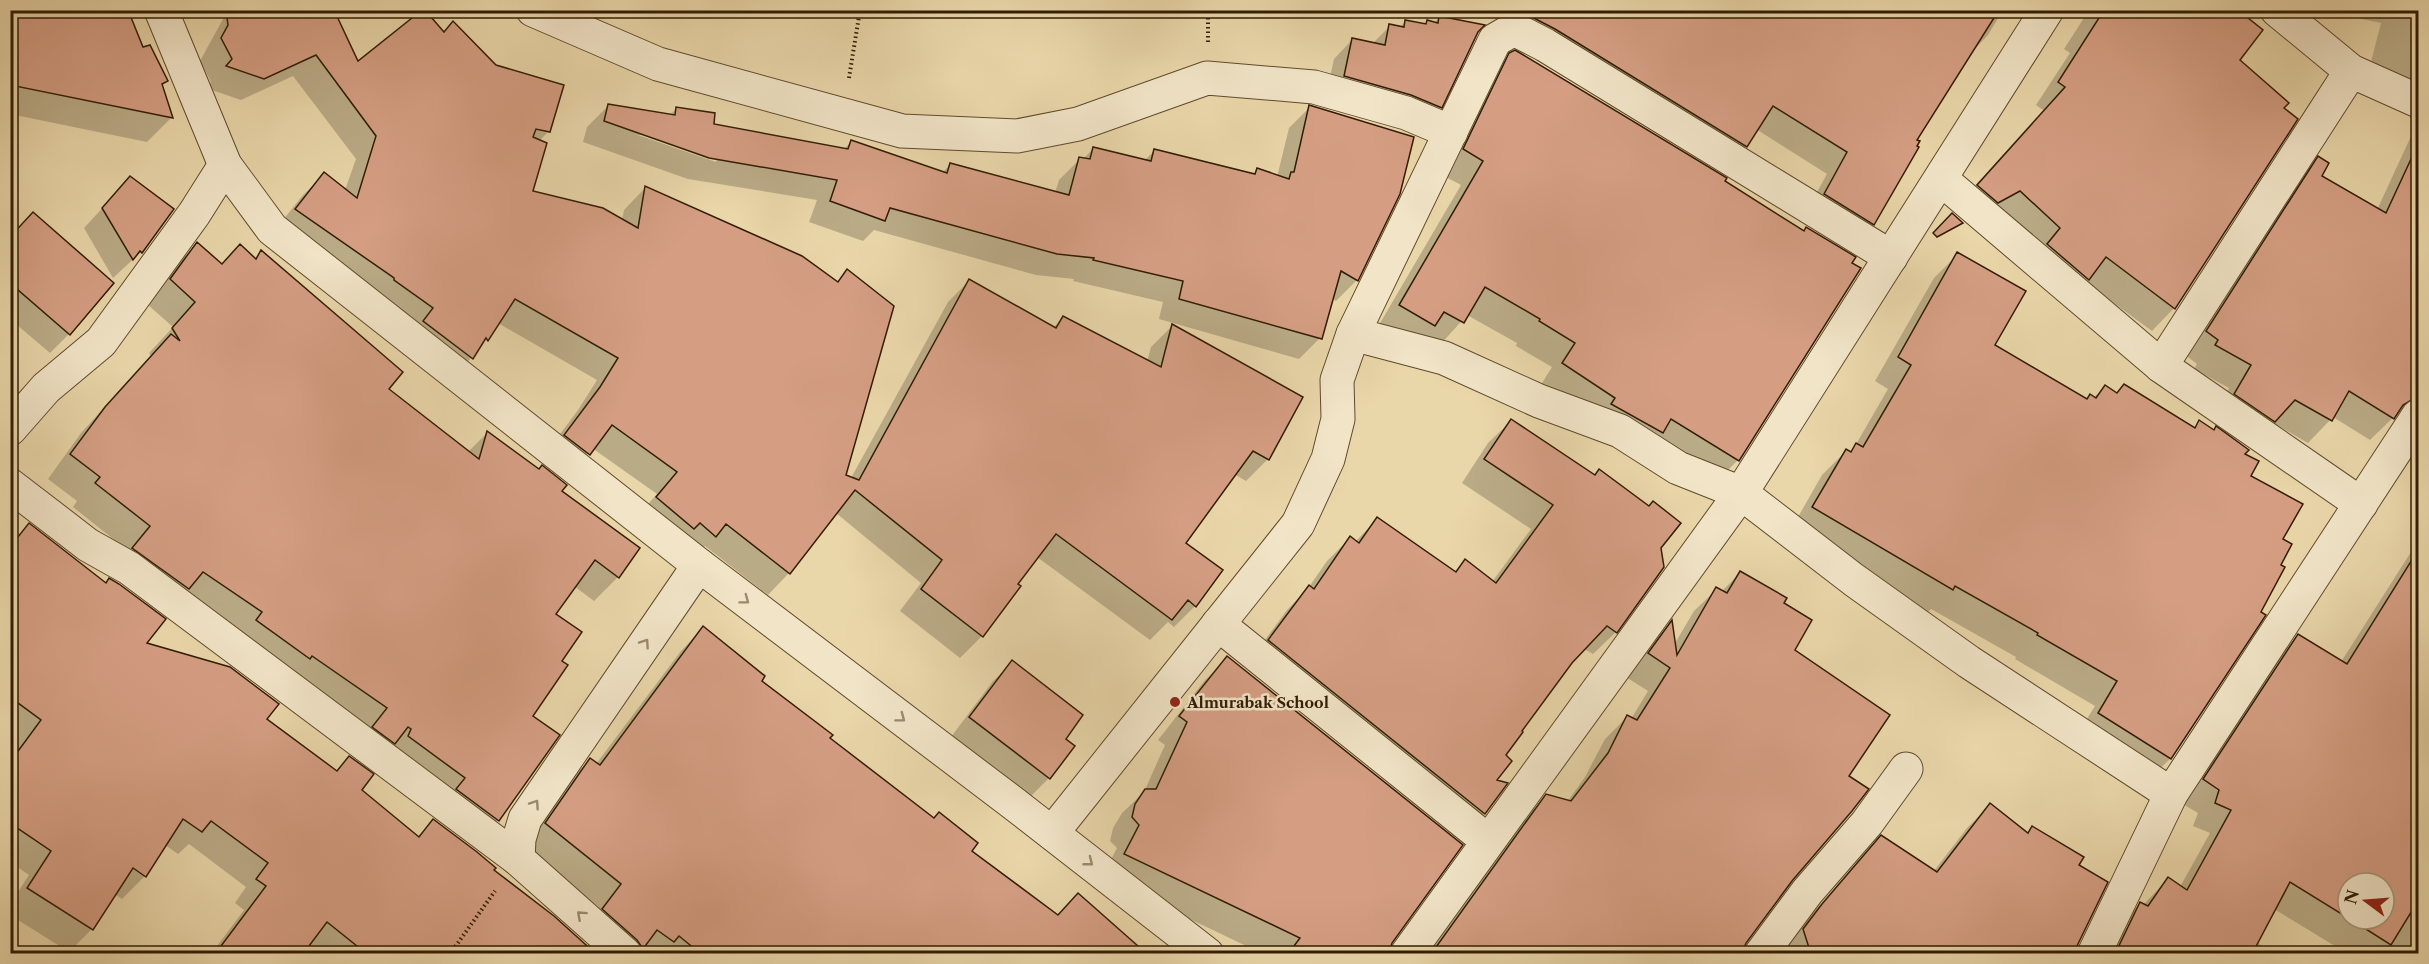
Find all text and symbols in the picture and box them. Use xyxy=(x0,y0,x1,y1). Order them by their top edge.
one-way arrow xyxy=(739,593,750,604)
one-way arrow xyxy=(638,639,649,650)
place label: Almurabak School xyxy=(1186,693,1329,712)
marker: Almurabak School xyxy=(1168,695,1182,709)
one-way arrow xyxy=(894,710,905,721)
one-way arrow xyxy=(528,800,539,811)
one-way arrow xyxy=(1082,854,1093,865)
north arrow xyxy=(2336,871,2396,931)
text: N xyxy=(2340,887,2363,906)
one-way arrow xyxy=(577,911,588,922)

